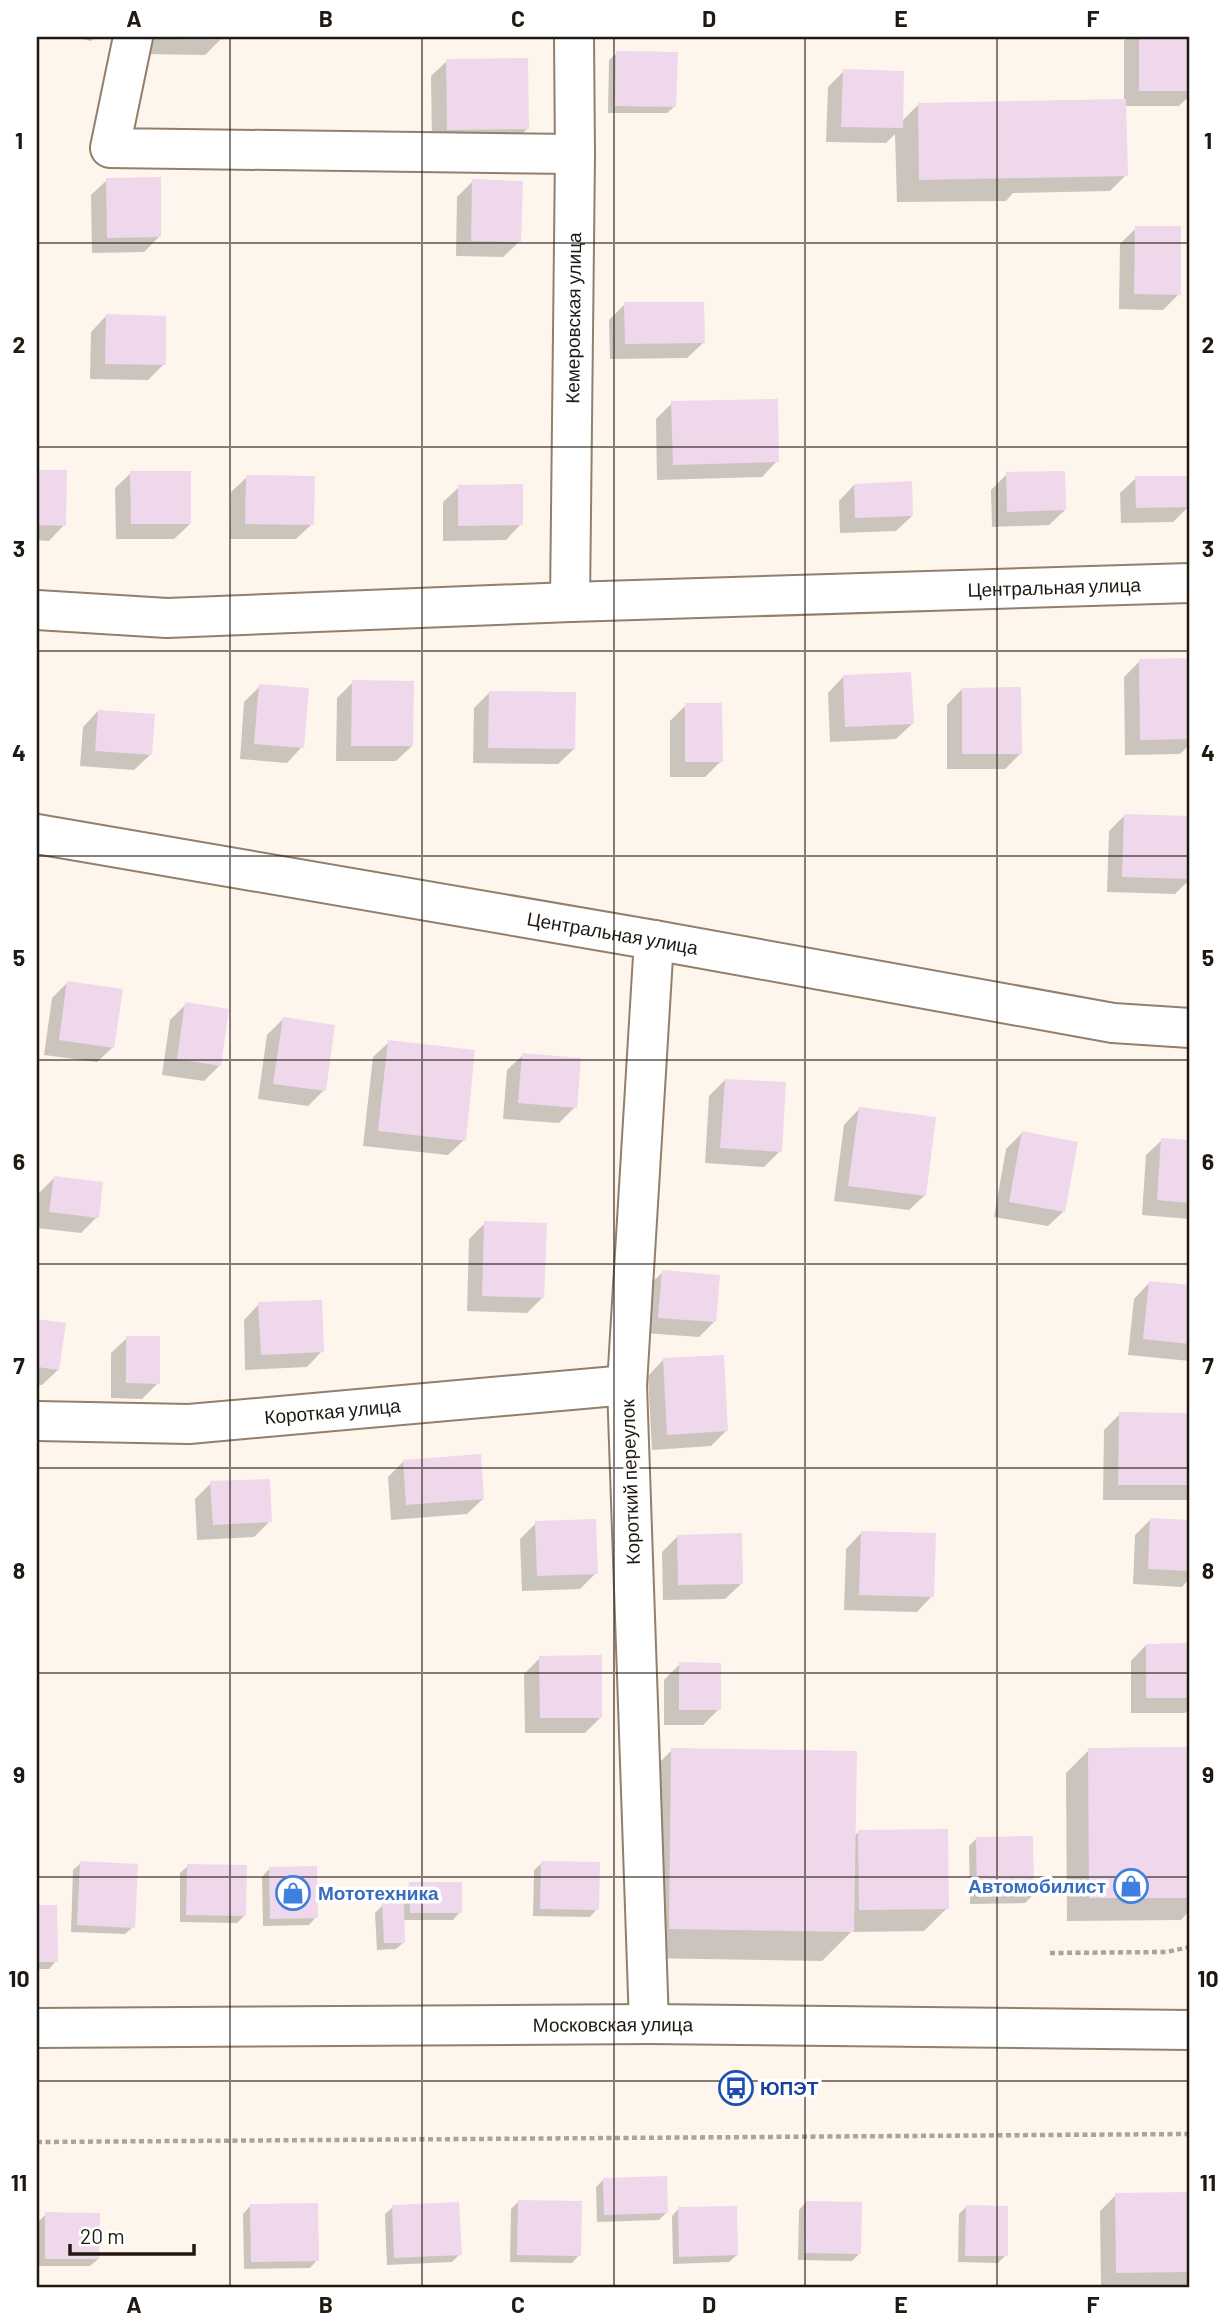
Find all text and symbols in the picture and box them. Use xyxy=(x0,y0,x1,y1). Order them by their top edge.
text: A xyxy=(126,4,142,32)
text: B xyxy=(319,4,333,32)
text: C xyxy=(511,4,525,32)
text: D xyxy=(702,4,716,32)
text: E xyxy=(894,4,908,32)
text: F xyxy=(1087,4,1100,32)
text: 1 xyxy=(15,126,23,154)
text: 1 xyxy=(1204,126,1212,154)
street label: Кемеровская улица xyxy=(560,232,585,404)
text: 2 xyxy=(13,330,25,358)
text: 2 xyxy=(1202,330,1214,358)
text: 3 xyxy=(13,534,25,562)
text: 3 xyxy=(1202,534,1214,562)
street label: Центральная улица xyxy=(967,572,1142,601)
text: 4 xyxy=(12,738,26,766)
text: 4 xyxy=(1201,738,1215,766)
street label: Центральная улица xyxy=(525,906,701,959)
text: 5 xyxy=(13,943,25,971)
text: 5 xyxy=(1202,943,1214,971)
text: 6 xyxy=(13,1147,25,1175)
text: 6 xyxy=(1202,1147,1214,1175)
text: 7 xyxy=(13,1351,25,1379)
text: 7 xyxy=(1202,1351,1214,1379)
street label: Короткая улица xyxy=(263,1393,402,1428)
street label: Короткий переулок xyxy=(615,1398,644,1565)
text: 8 xyxy=(13,1556,25,1584)
text: 8 xyxy=(1202,1556,1214,1584)
text: 9 xyxy=(13,1760,25,1788)
text: 9 xyxy=(1202,1760,1214,1788)
shop icon: Автомобилист xyxy=(1112,1867,1150,1905)
shop icon: Мототехника xyxy=(274,1874,312,1912)
place label: Автомобилист xyxy=(968,1874,1106,1897)
place label: Мототехника xyxy=(318,1881,439,1904)
text: 10 xyxy=(8,1964,30,1992)
text: 10 xyxy=(1197,1964,1219,1992)
street label: Московская улица xyxy=(533,2012,694,2036)
bus stop icon: ЮПЭТ xyxy=(717,2069,755,2107)
place label: ЮПЭТ xyxy=(760,2076,819,2099)
text: 11 xyxy=(11,2168,27,2196)
text: 11 xyxy=(1200,2168,1216,2196)
scale bar xyxy=(70,2212,194,2256)
text: 20 m xyxy=(80,2223,125,2248)
text: A xyxy=(126,2290,142,2318)
text: B xyxy=(319,2290,333,2318)
text: C xyxy=(511,2290,525,2318)
text: D xyxy=(702,2290,716,2318)
text: E xyxy=(894,2290,908,2318)
text: F xyxy=(1087,2290,1100,2318)

